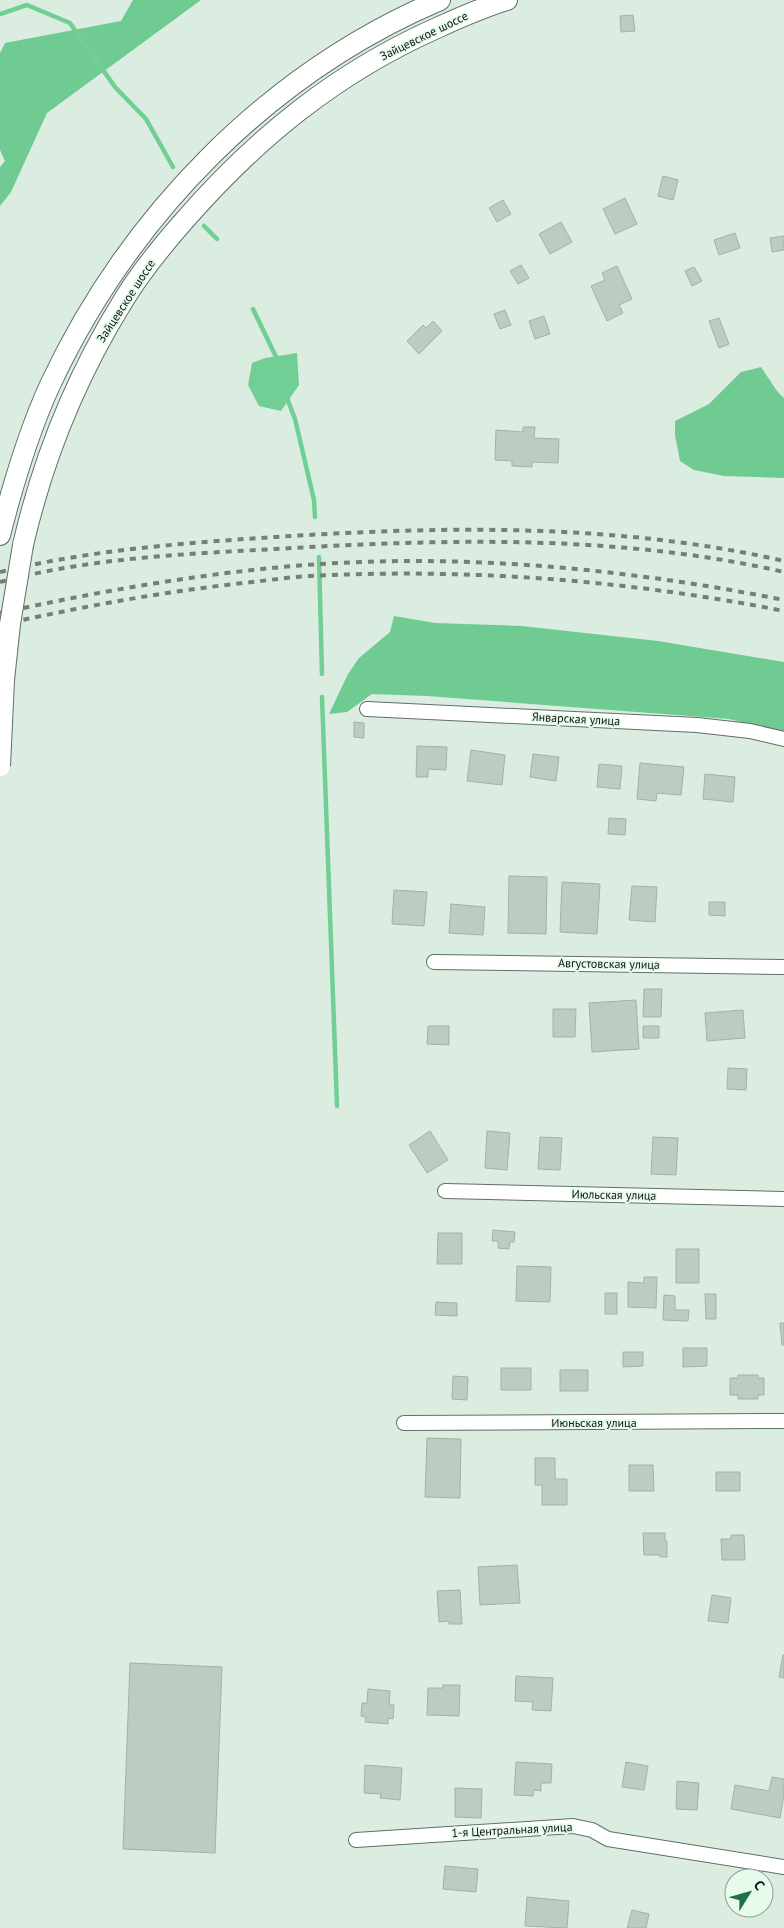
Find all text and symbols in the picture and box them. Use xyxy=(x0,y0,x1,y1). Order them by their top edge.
street label: Зайцевское шоссе xyxy=(377,8,470,63)
street label: Зайцевское шоссе xyxy=(93,256,158,345)
street label: Январская улица xyxy=(532,709,621,728)
street label: Августовская улица xyxy=(558,955,660,972)
street label: Июльская улица xyxy=(572,1186,657,1203)
street label: Июньская улица xyxy=(551,1415,637,1430)
street label: 1-я Центральная улица xyxy=(451,1819,573,1840)
north arrow xyxy=(724,1868,774,1918)
text: С xyxy=(750,1877,769,1894)

